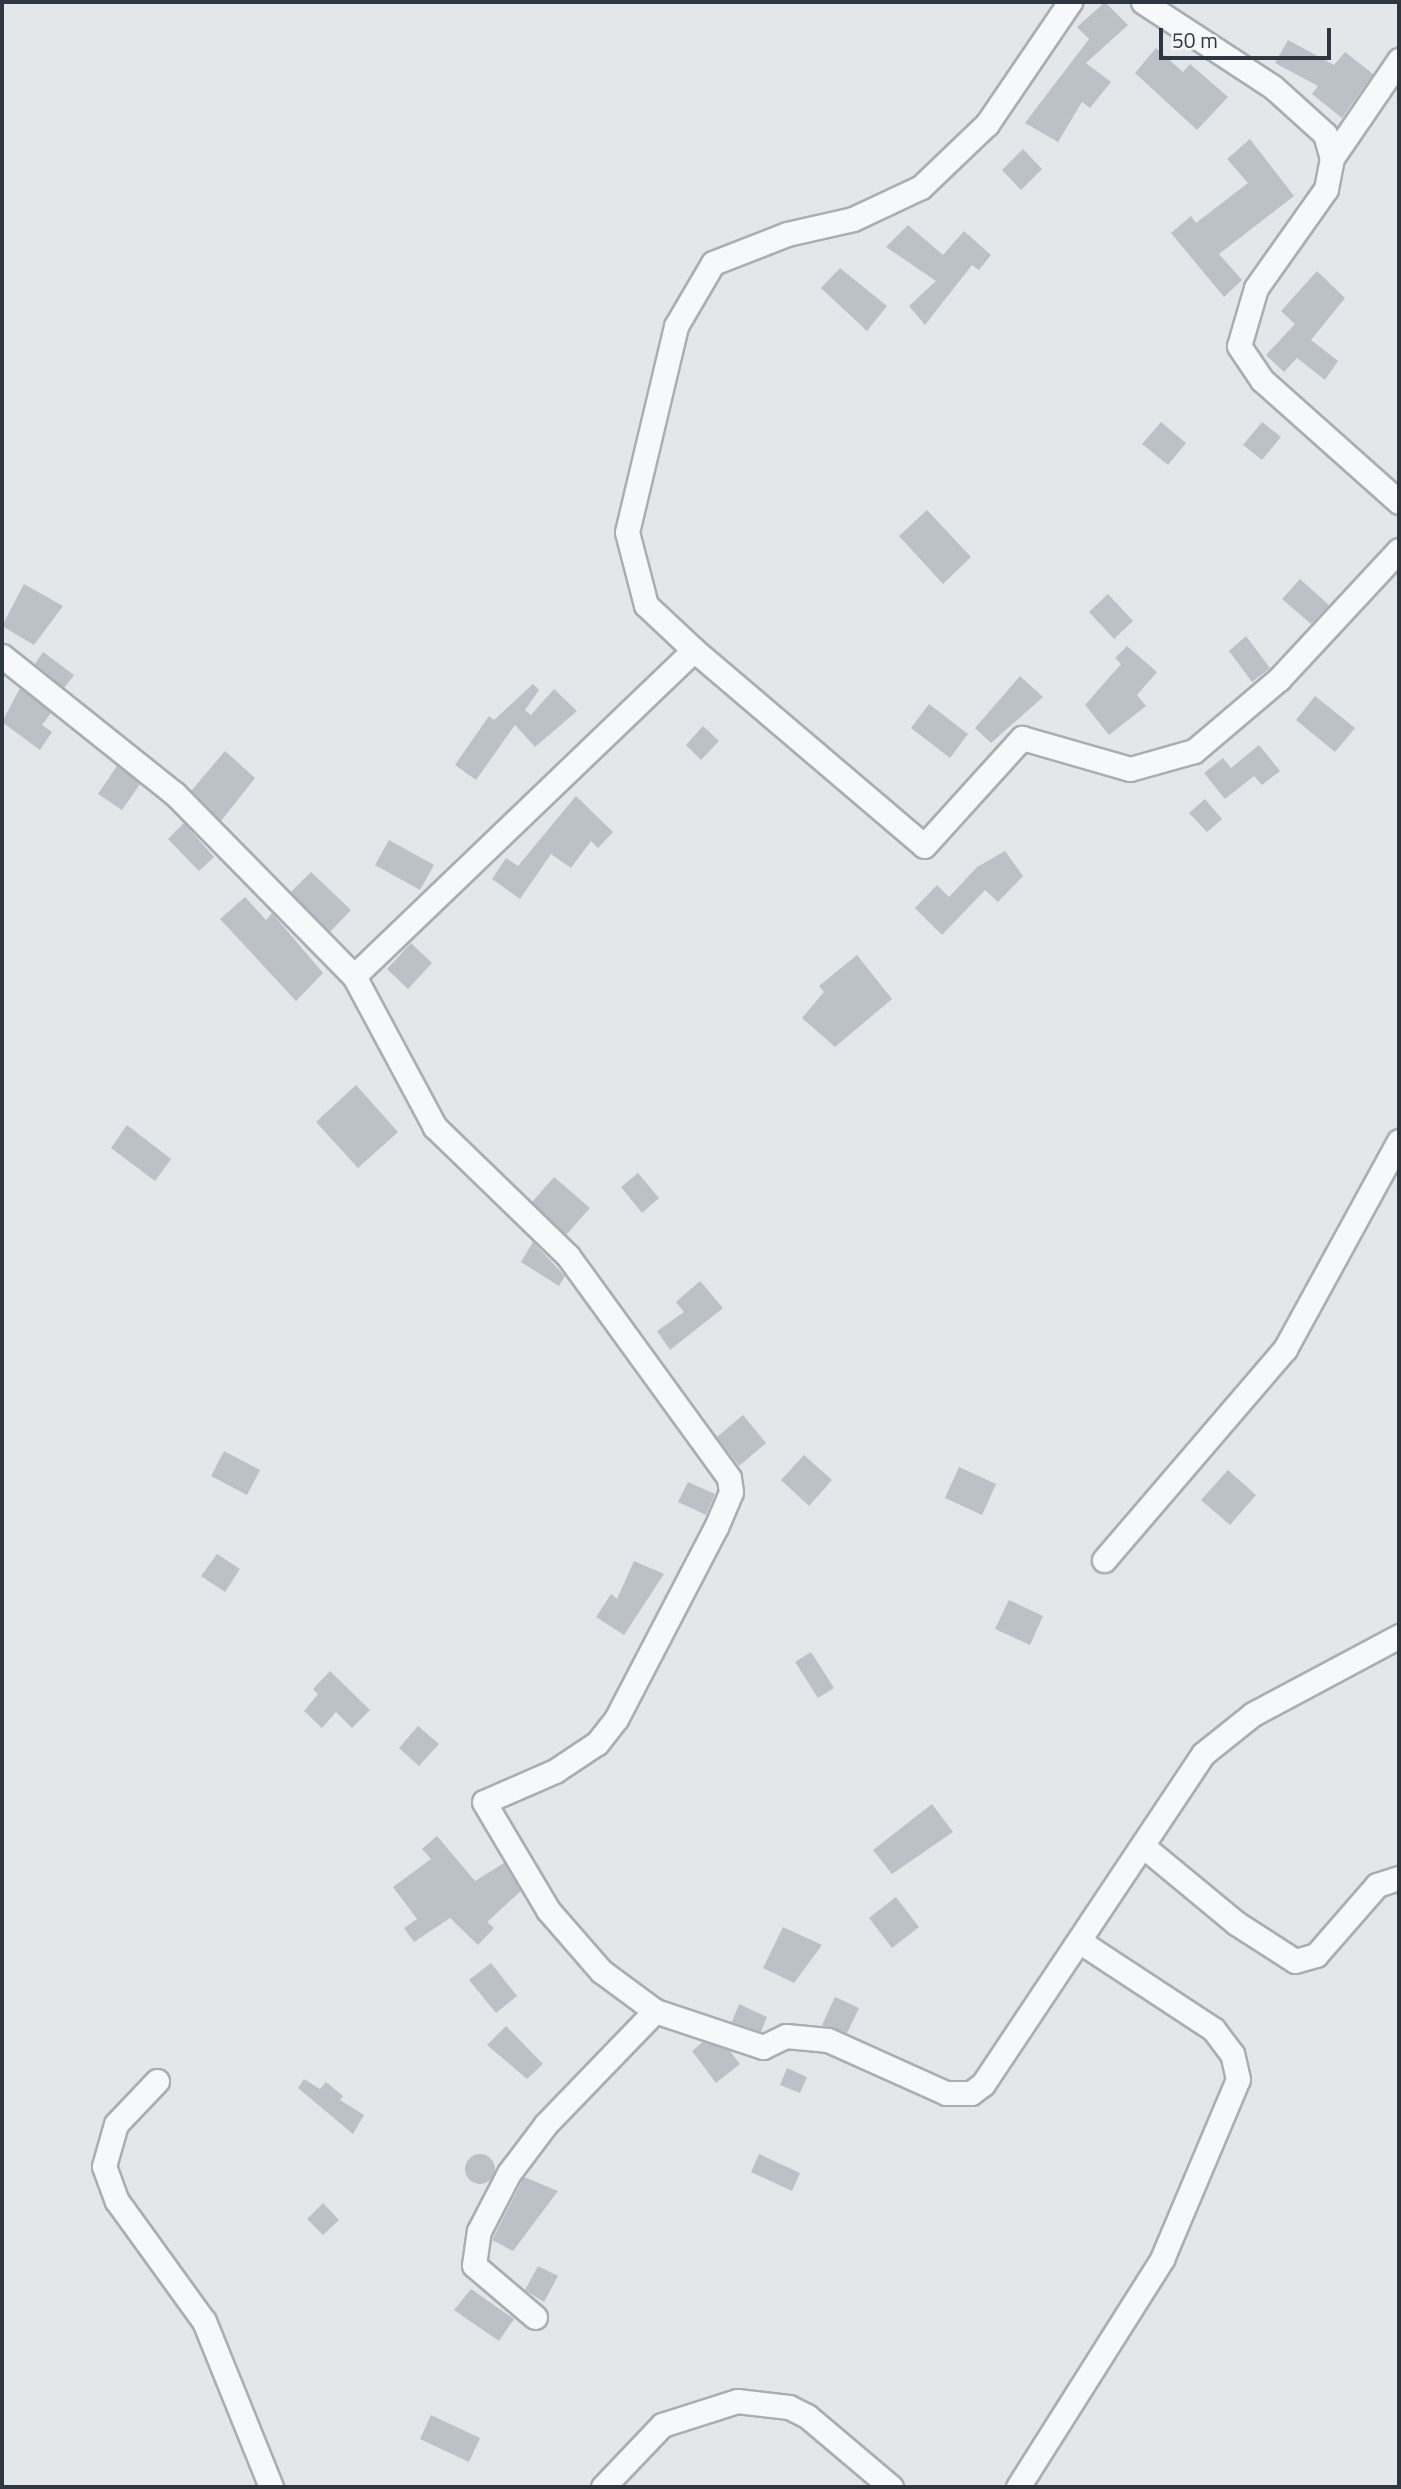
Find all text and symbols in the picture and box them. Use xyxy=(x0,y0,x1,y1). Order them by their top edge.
scale bar xyxy=(1163,14,1334,58)
text: 50 m xyxy=(1172,24,1218,56)

